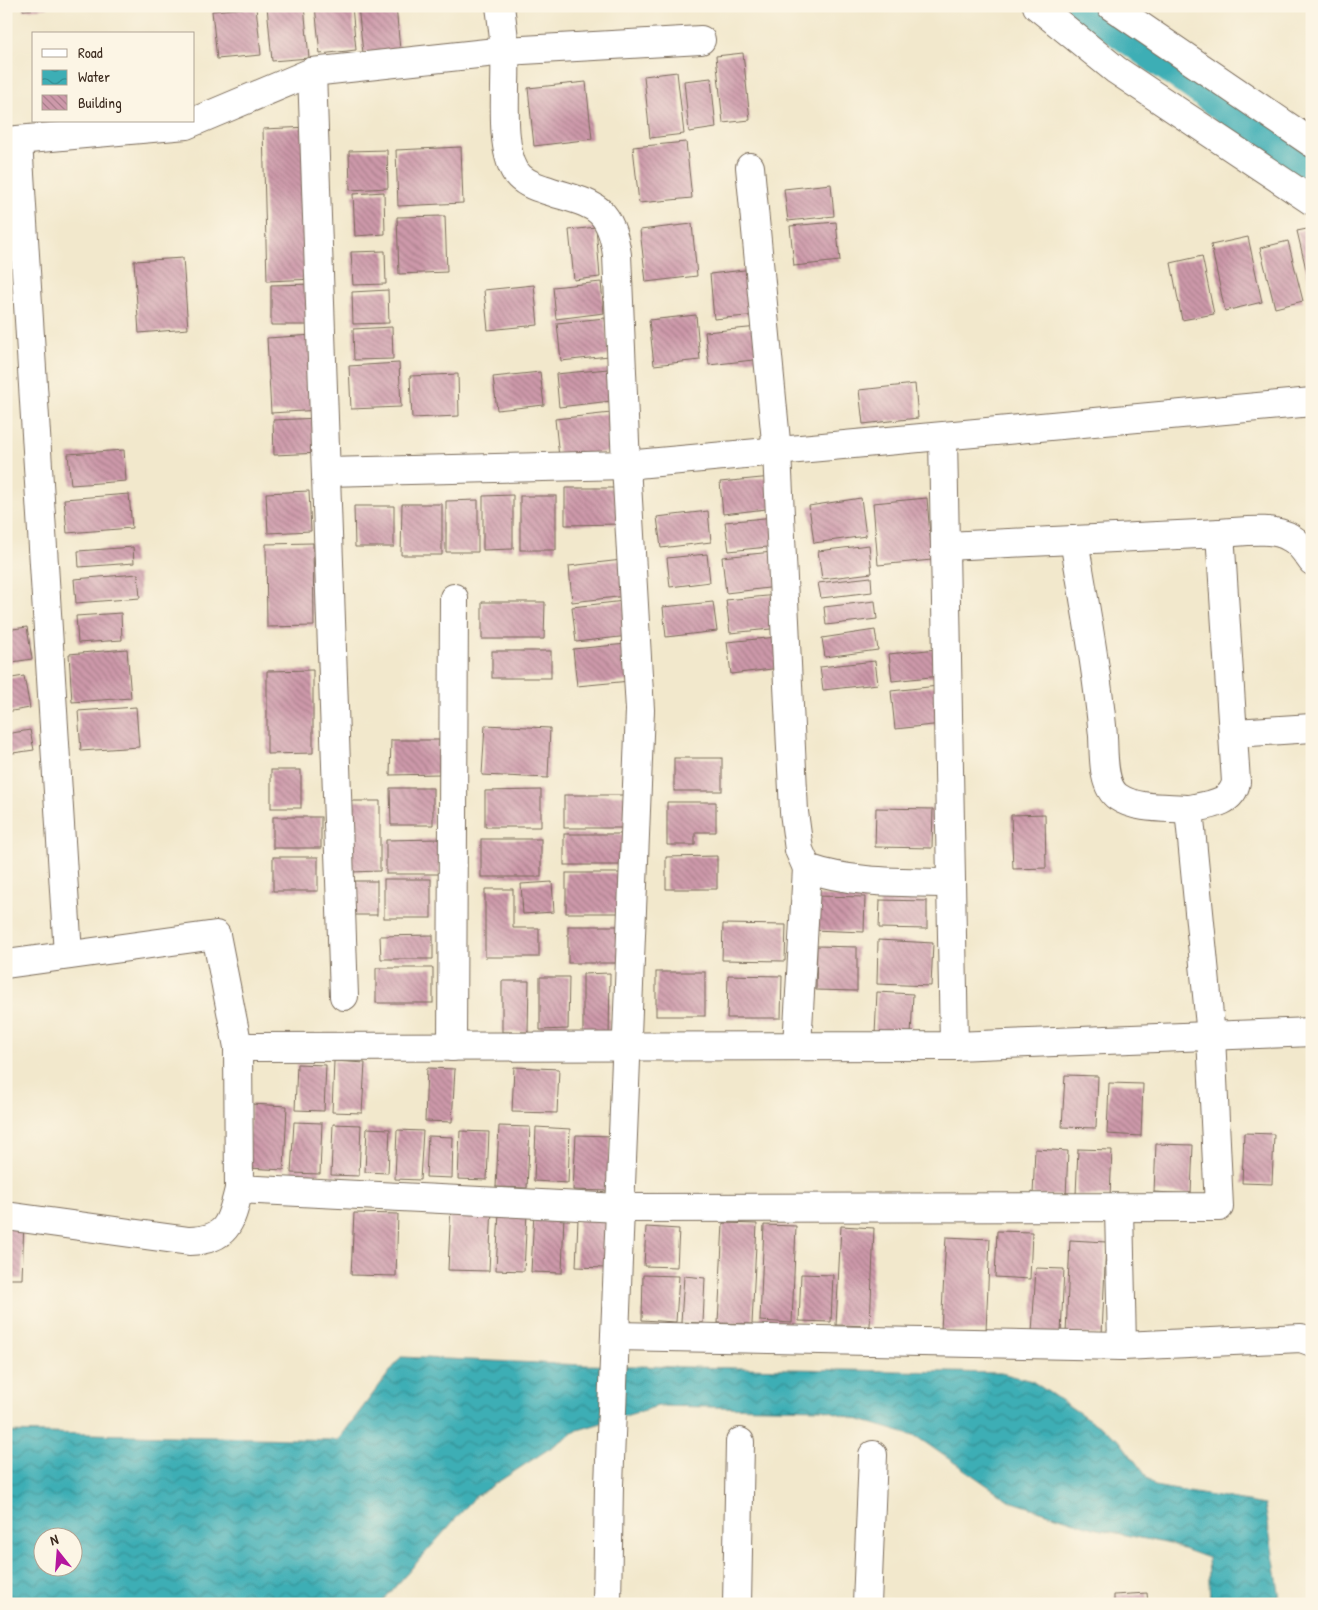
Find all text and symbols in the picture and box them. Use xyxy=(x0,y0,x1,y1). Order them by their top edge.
legend xyxy=(32,32,195,122)
text: Road xyxy=(78,42,103,63)
text: Water xyxy=(78,66,110,87)
text: Building xyxy=(78,92,122,113)
north arrow xyxy=(32,1528,82,1578)
text: N xyxy=(48,1529,61,1549)

